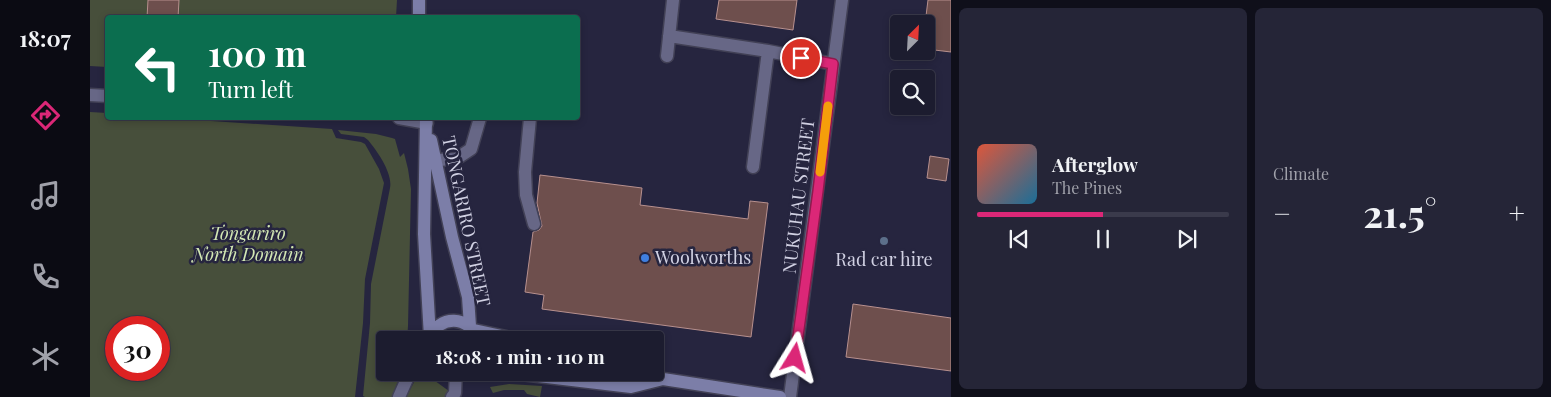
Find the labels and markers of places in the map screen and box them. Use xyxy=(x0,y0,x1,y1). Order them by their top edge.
pin xyxy=(780,37,822,79)
marker: Rad car hire xyxy=(878,235,890,247)
place label: Woolworths xyxy=(654,245,751,269)
place label: Rad car hire xyxy=(835,247,933,271)
marker: Woolworths xyxy=(639,252,651,264)

